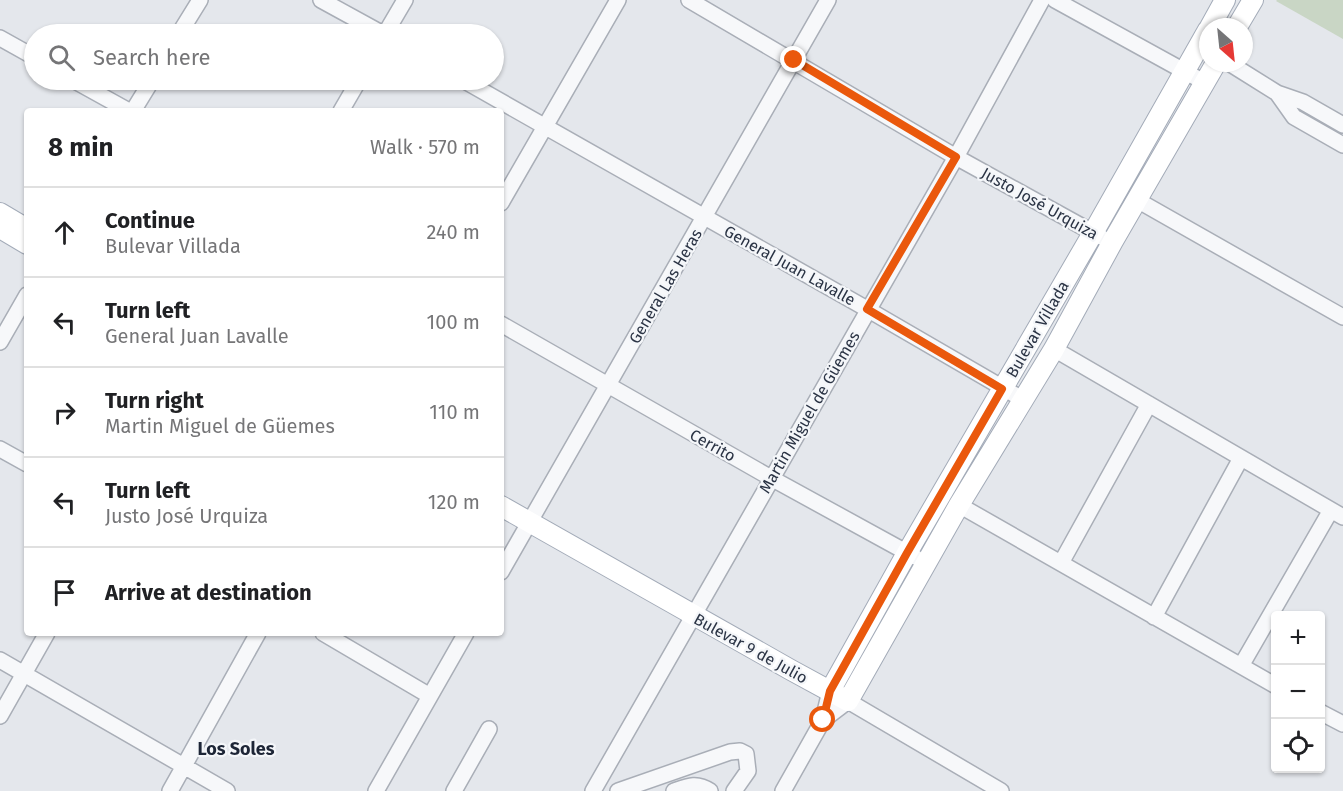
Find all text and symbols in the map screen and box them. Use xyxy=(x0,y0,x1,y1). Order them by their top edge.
north arrow xyxy=(1199,18,1253,72)
search box xyxy=(24,24,504,90)
icon: search xyxy=(45,41,78,74)
text: Search here xyxy=(93,44,211,71)
route end xyxy=(780,46,806,72)
text: 8 min xyxy=(48,132,114,163)
text: Walk · 570 m xyxy=(370,135,480,159)
street label: Justo José Urquiza xyxy=(978,163,1101,243)
text: Continue xyxy=(105,207,195,234)
icon: ahead xyxy=(48,216,81,249)
text: 240 m xyxy=(426,220,480,244)
street label: General Juan Lavalle xyxy=(721,222,859,309)
street label: General Las Heras xyxy=(625,226,706,347)
text: Bulevar Villada xyxy=(105,234,241,258)
street label: Bulevar Villada xyxy=(1002,277,1073,381)
text: Turn left xyxy=(105,297,190,324)
icon: left xyxy=(48,306,81,339)
text: 100 m xyxy=(427,310,480,334)
text: General Juan Lavalle xyxy=(105,324,289,348)
street label: Martin Miguel de Güemes xyxy=(755,328,864,497)
text: Turn right xyxy=(105,387,204,414)
icon: right xyxy=(48,396,81,429)
text: 110 m xyxy=(429,400,480,424)
text: Martin Miguel de Güemes xyxy=(105,414,335,438)
street label: Cerrito xyxy=(687,425,739,466)
text: Turn left xyxy=(105,477,190,504)
icon: left xyxy=(48,486,81,519)
text: 120 m xyxy=(428,490,480,514)
text: Justo José Urquiza xyxy=(105,504,268,528)
icon: arrive xyxy=(48,576,81,609)
text: Arrive at destination xyxy=(105,579,312,606)
street label: Bulevar 9 de Julio xyxy=(691,609,811,688)
map controls xyxy=(1271,611,1325,773)
button: + xyxy=(1271,611,1325,665)
button: − xyxy=(1271,665,1325,719)
route start xyxy=(809,706,835,732)
button: locate xyxy=(1271,719,1325,773)
district label: Los Soles xyxy=(198,738,275,760)

